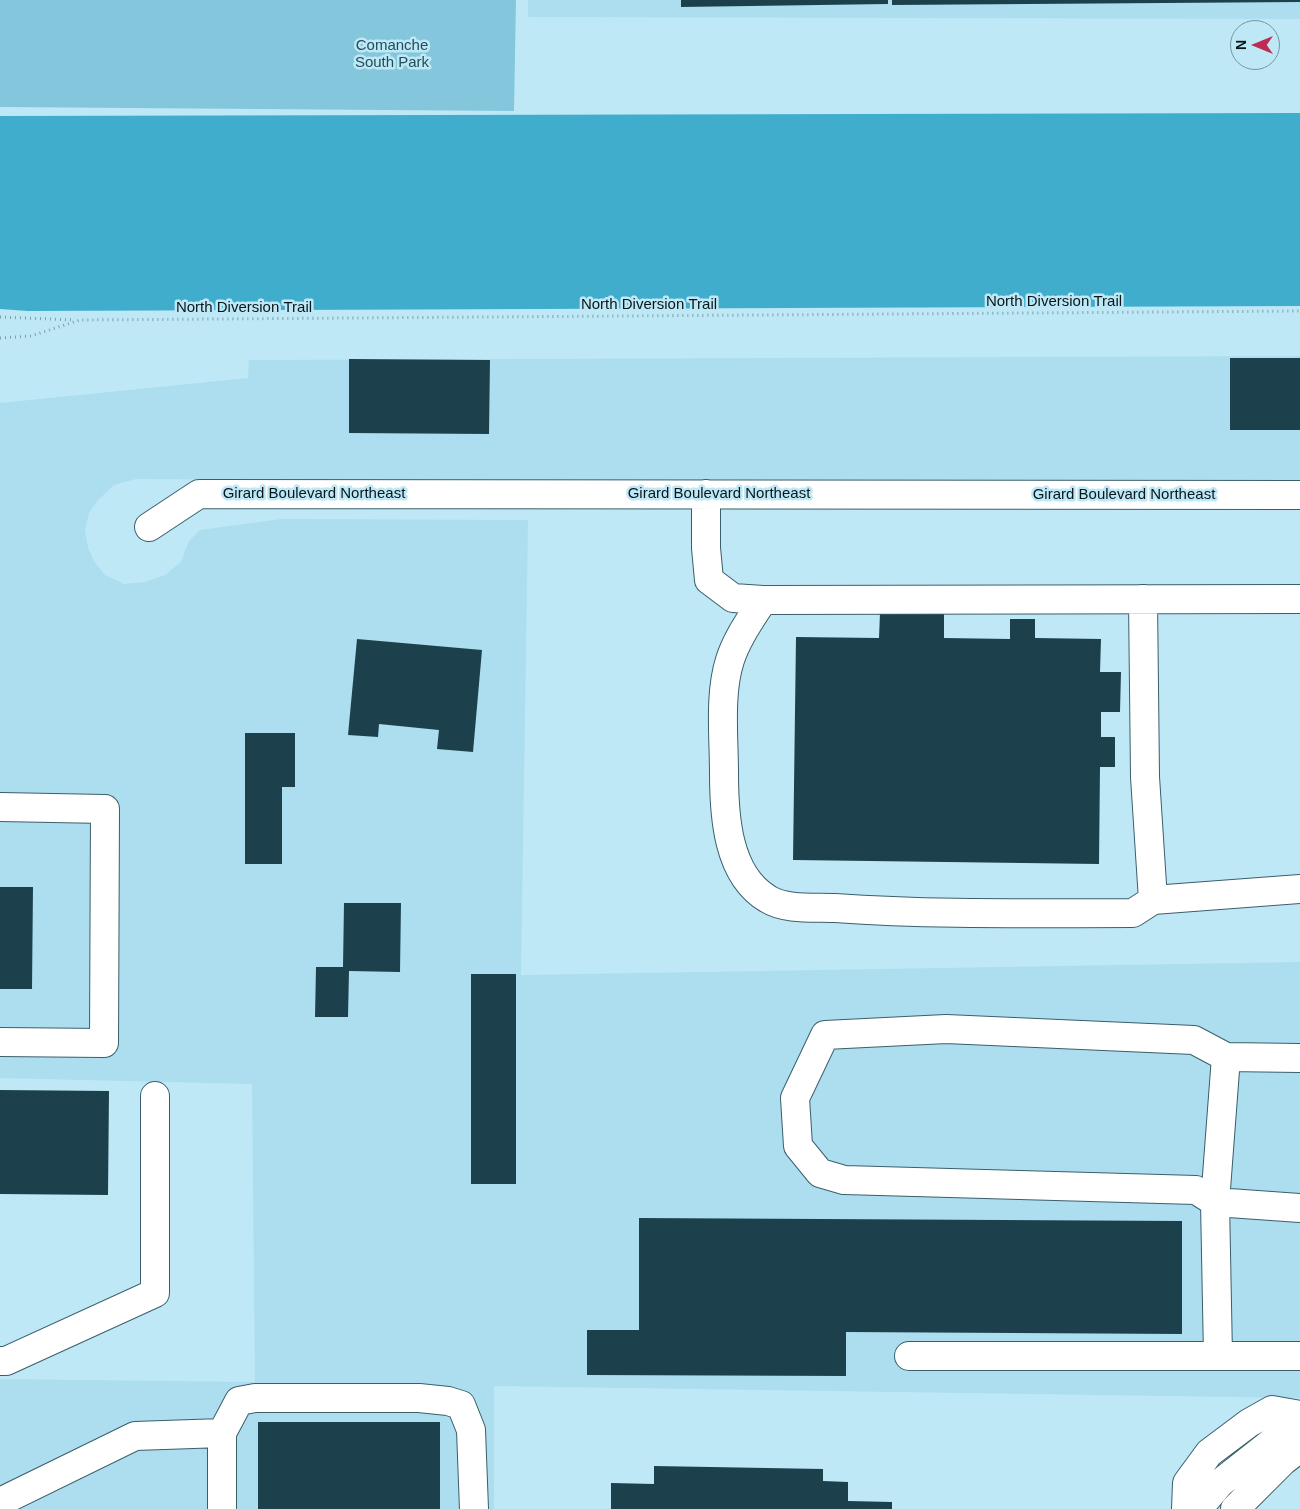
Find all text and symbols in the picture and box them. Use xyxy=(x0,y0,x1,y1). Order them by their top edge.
north arrow xyxy=(1230,20,1280,70)
park label: Comanche South Park xyxy=(355,37,429,72)
text: N xyxy=(1233,40,1249,50)
street label: North Diversion Trail xyxy=(986,293,1122,311)
street label: North Diversion Trail xyxy=(581,296,717,314)
street label: North Diversion Trail xyxy=(176,299,312,317)
street label: Girard Boulevard Northeast xyxy=(223,485,405,503)
street label: Girard Boulevard Northeast xyxy=(628,485,810,503)
street label: Girard Boulevard Northeast xyxy=(1033,486,1215,504)

